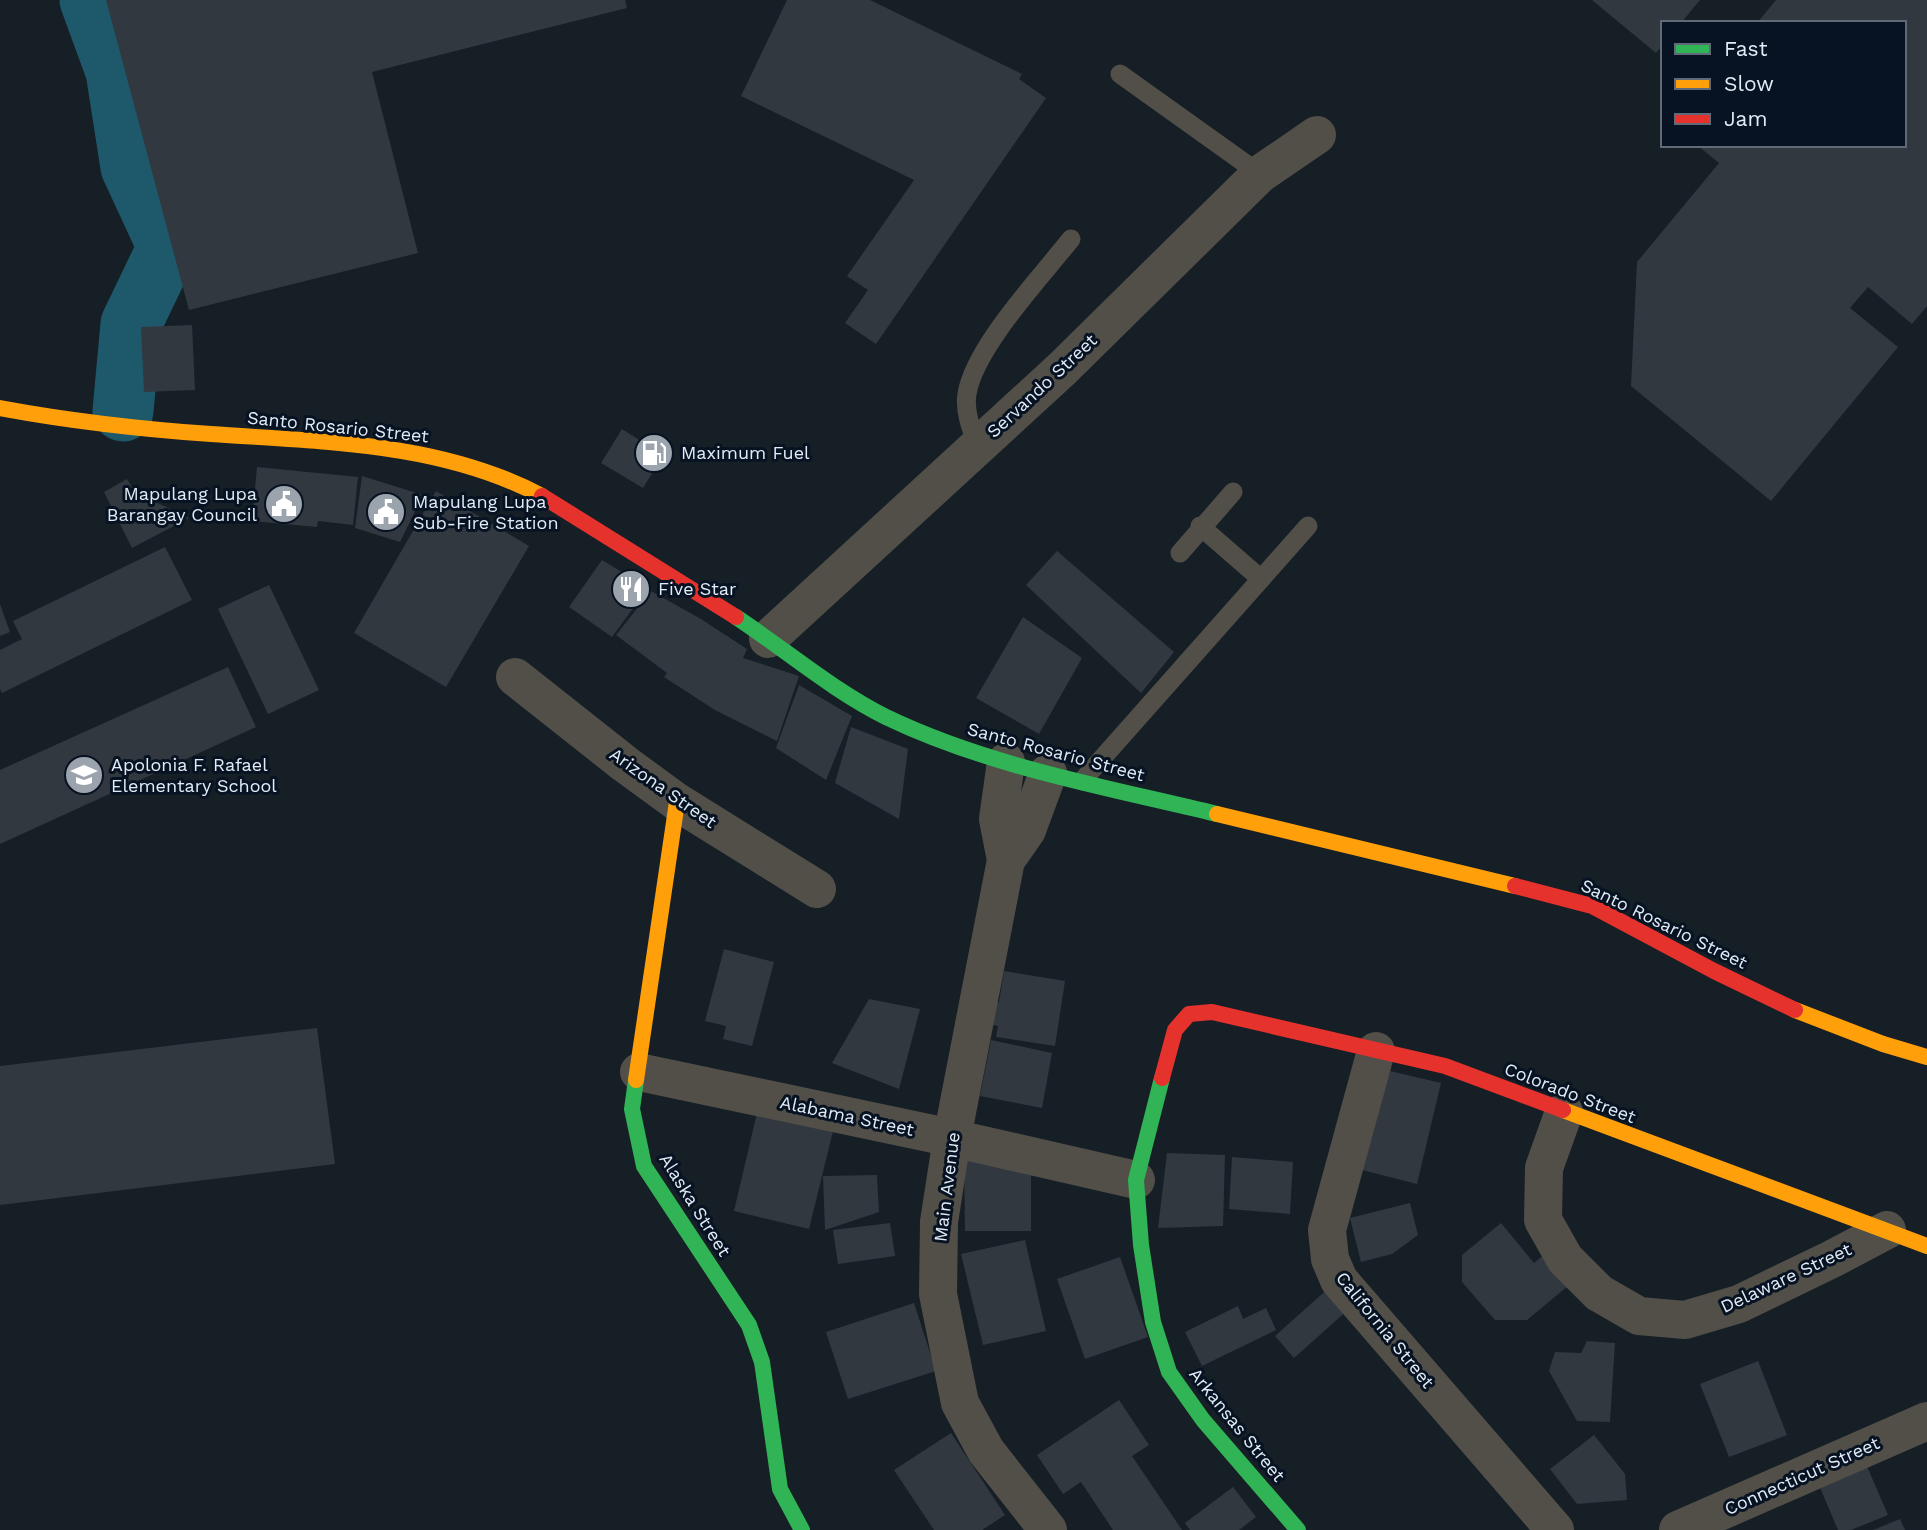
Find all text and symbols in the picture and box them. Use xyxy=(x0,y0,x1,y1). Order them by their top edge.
legend xyxy=(1661,21,1906,147)
text: Fast xyxy=(1724,36,1768,61)
text: Slow xyxy=(1724,71,1774,96)
text: Jam xyxy=(1724,106,1767,131)
street label: Servando Street xyxy=(983,329,1101,442)
street label: Santo Rosario Street xyxy=(246,407,430,447)
fuel station icon: Maximum Fuel xyxy=(633,432,675,474)
place label: Maximum Fuel xyxy=(681,442,810,463)
place label: Mapulang Lupa Barangay Council xyxy=(107,483,257,525)
public building icon: Mapulang Lupa Barangay Council xyxy=(263,483,305,525)
public building icon: Mapulang Lupa Sub-Fire Station xyxy=(365,491,407,533)
place label: Mapulang Lupa Sub-Fire Station xyxy=(413,491,559,533)
restaurant icon: Five Star xyxy=(610,568,652,610)
place label: Five Star xyxy=(658,578,736,599)
street label: Santo Rosario Street xyxy=(965,718,1147,785)
street label: Arizona Street xyxy=(606,743,721,832)
school or university icon: Apolonia F. Rafael Elementary School xyxy=(63,754,105,796)
place label: Apolonia F. Rafael Elementary School xyxy=(111,754,277,796)
street label: Santo Rosario Street xyxy=(1578,874,1751,973)
street label: Colorado Street xyxy=(1501,1058,1639,1127)
street label: Alabama Street xyxy=(778,1091,916,1140)
street label: Main Avenue xyxy=(929,1131,964,1243)
street label: Alaska Street xyxy=(655,1149,736,1260)
street label: Delaware Street xyxy=(1717,1238,1855,1317)
street label: California Street xyxy=(1332,1267,1439,1393)
street label: Arkansas Street xyxy=(1185,1364,1290,1486)
street label: Connecticut Street xyxy=(1721,1432,1883,1519)

